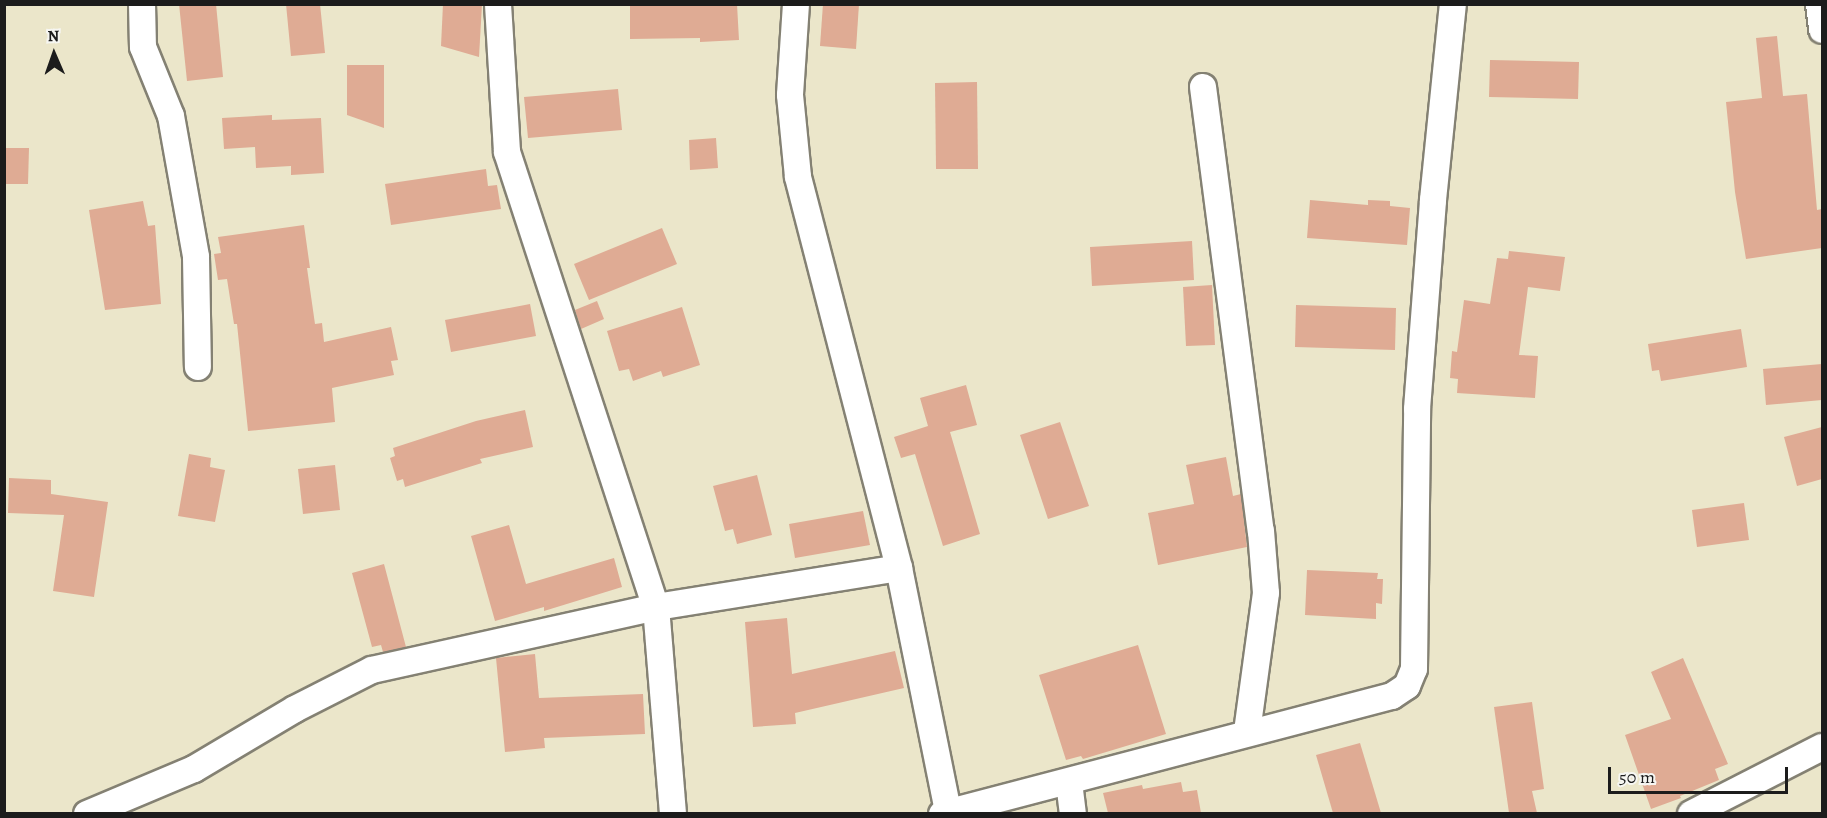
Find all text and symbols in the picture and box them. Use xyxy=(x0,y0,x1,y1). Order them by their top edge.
north arrow xyxy=(24,24,84,84)
text: N xyxy=(47,25,60,47)
scale bar xyxy=(1611,755,1791,793)
text: 50 m xyxy=(1619,765,1655,789)

